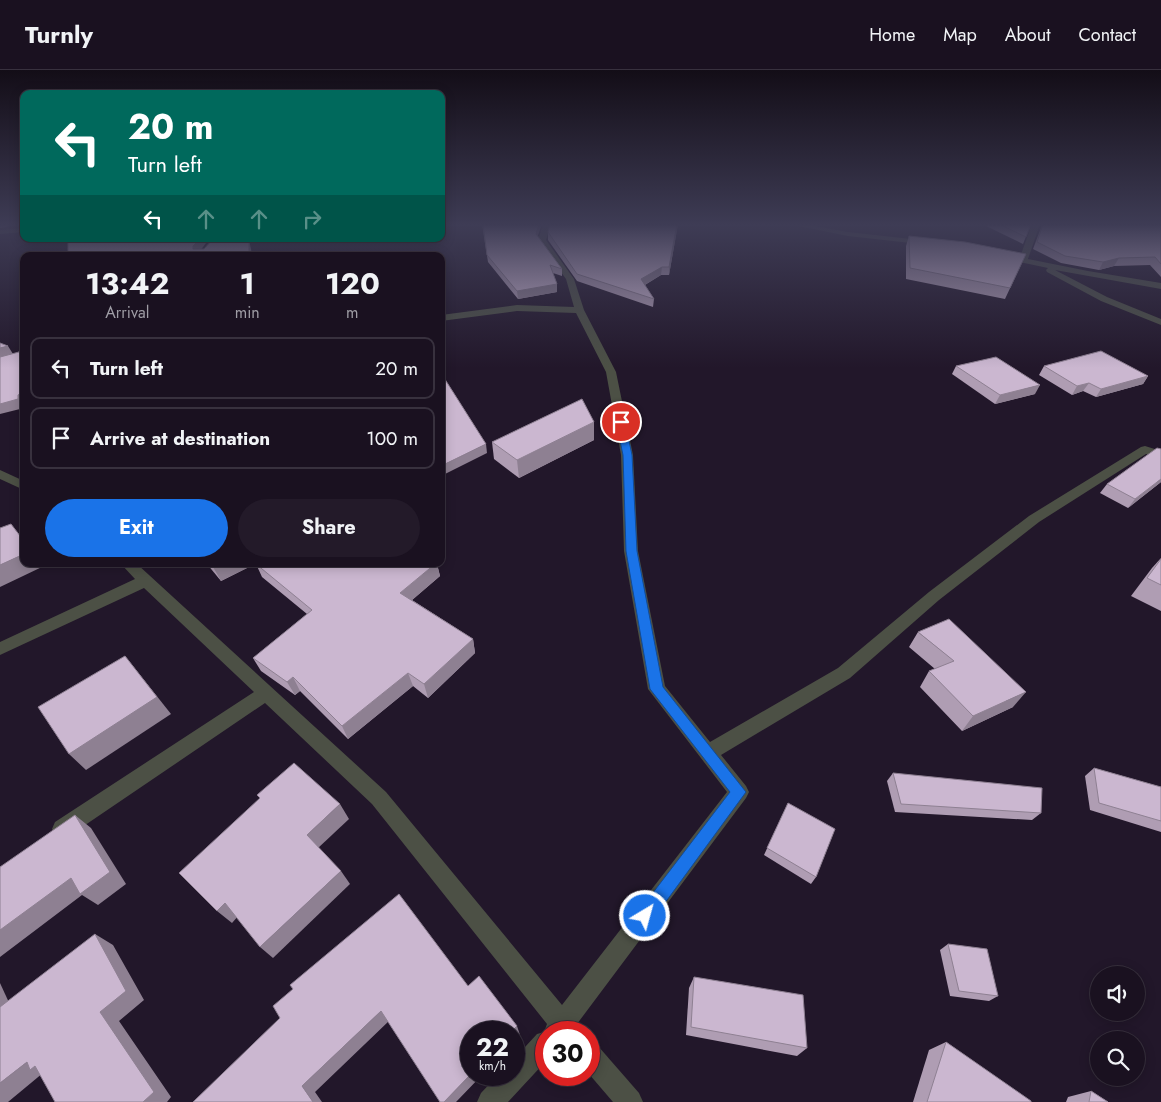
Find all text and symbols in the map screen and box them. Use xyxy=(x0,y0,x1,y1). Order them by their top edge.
text: Turnly xyxy=(25,17,93,52)
text: Home xyxy=(869,22,915,48)
text: Map xyxy=(943,22,977,48)
text: About xyxy=(1005,22,1050,48)
text: Contact xyxy=(1078,22,1136,48)
text: 20 m xyxy=(128,102,213,152)
icon: left xyxy=(45,110,110,175)
text: Turn left xyxy=(128,148,202,180)
icon: left xyxy=(139,205,167,233)
icon: ahead xyxy=(192,205,220,233)
icon: ahead xyxy=(245,205,273,233)
icon: right xyxy=(298,205,326,233)
text: 13:42 xyxy=(85,262,169,305)
text: 1 xyxy=(240,262,255,305)
text: 120 xyxy=(325,262,380,305)
text: Arrival xyxy=(105,301,149,324)
text: min xyxy=(235,301,260,324)
text: m xyxy=(346,301,359,324)
icon: left xyxy=(47,354,75,382)
text: Turn left xyxy=(90,355,163,382)
text: 20 m xyxy=(375,355,418,382)
pin xyxy=(600,401,642,443)
icon: arrive xyxy=(607,408,635,436)
icon: arrive xyxy=(47,424,75,452)
text: Arrive at destination xyxy=(90,425,270,452)
text: 100 m xyxy=(366,425,418,452)
button: Exit xyxy=(45,499,228,557)
button: Share xyxy=(238,499,420,557)
position arrow xyxy=(618,889,670,941)
map controls xyxy=(1090,966,1145,1086)
button: sound xyxy=(1090,966,1145,1021)
speed limit sign: 30 xyxy=(535,1021,600,1086)
text: 22 xyxy=(476,1029,509,1065)
button: search xyxy=(1090,1031,1145,1086)
text: km/h xyxy=(479,1057,506,1075)

